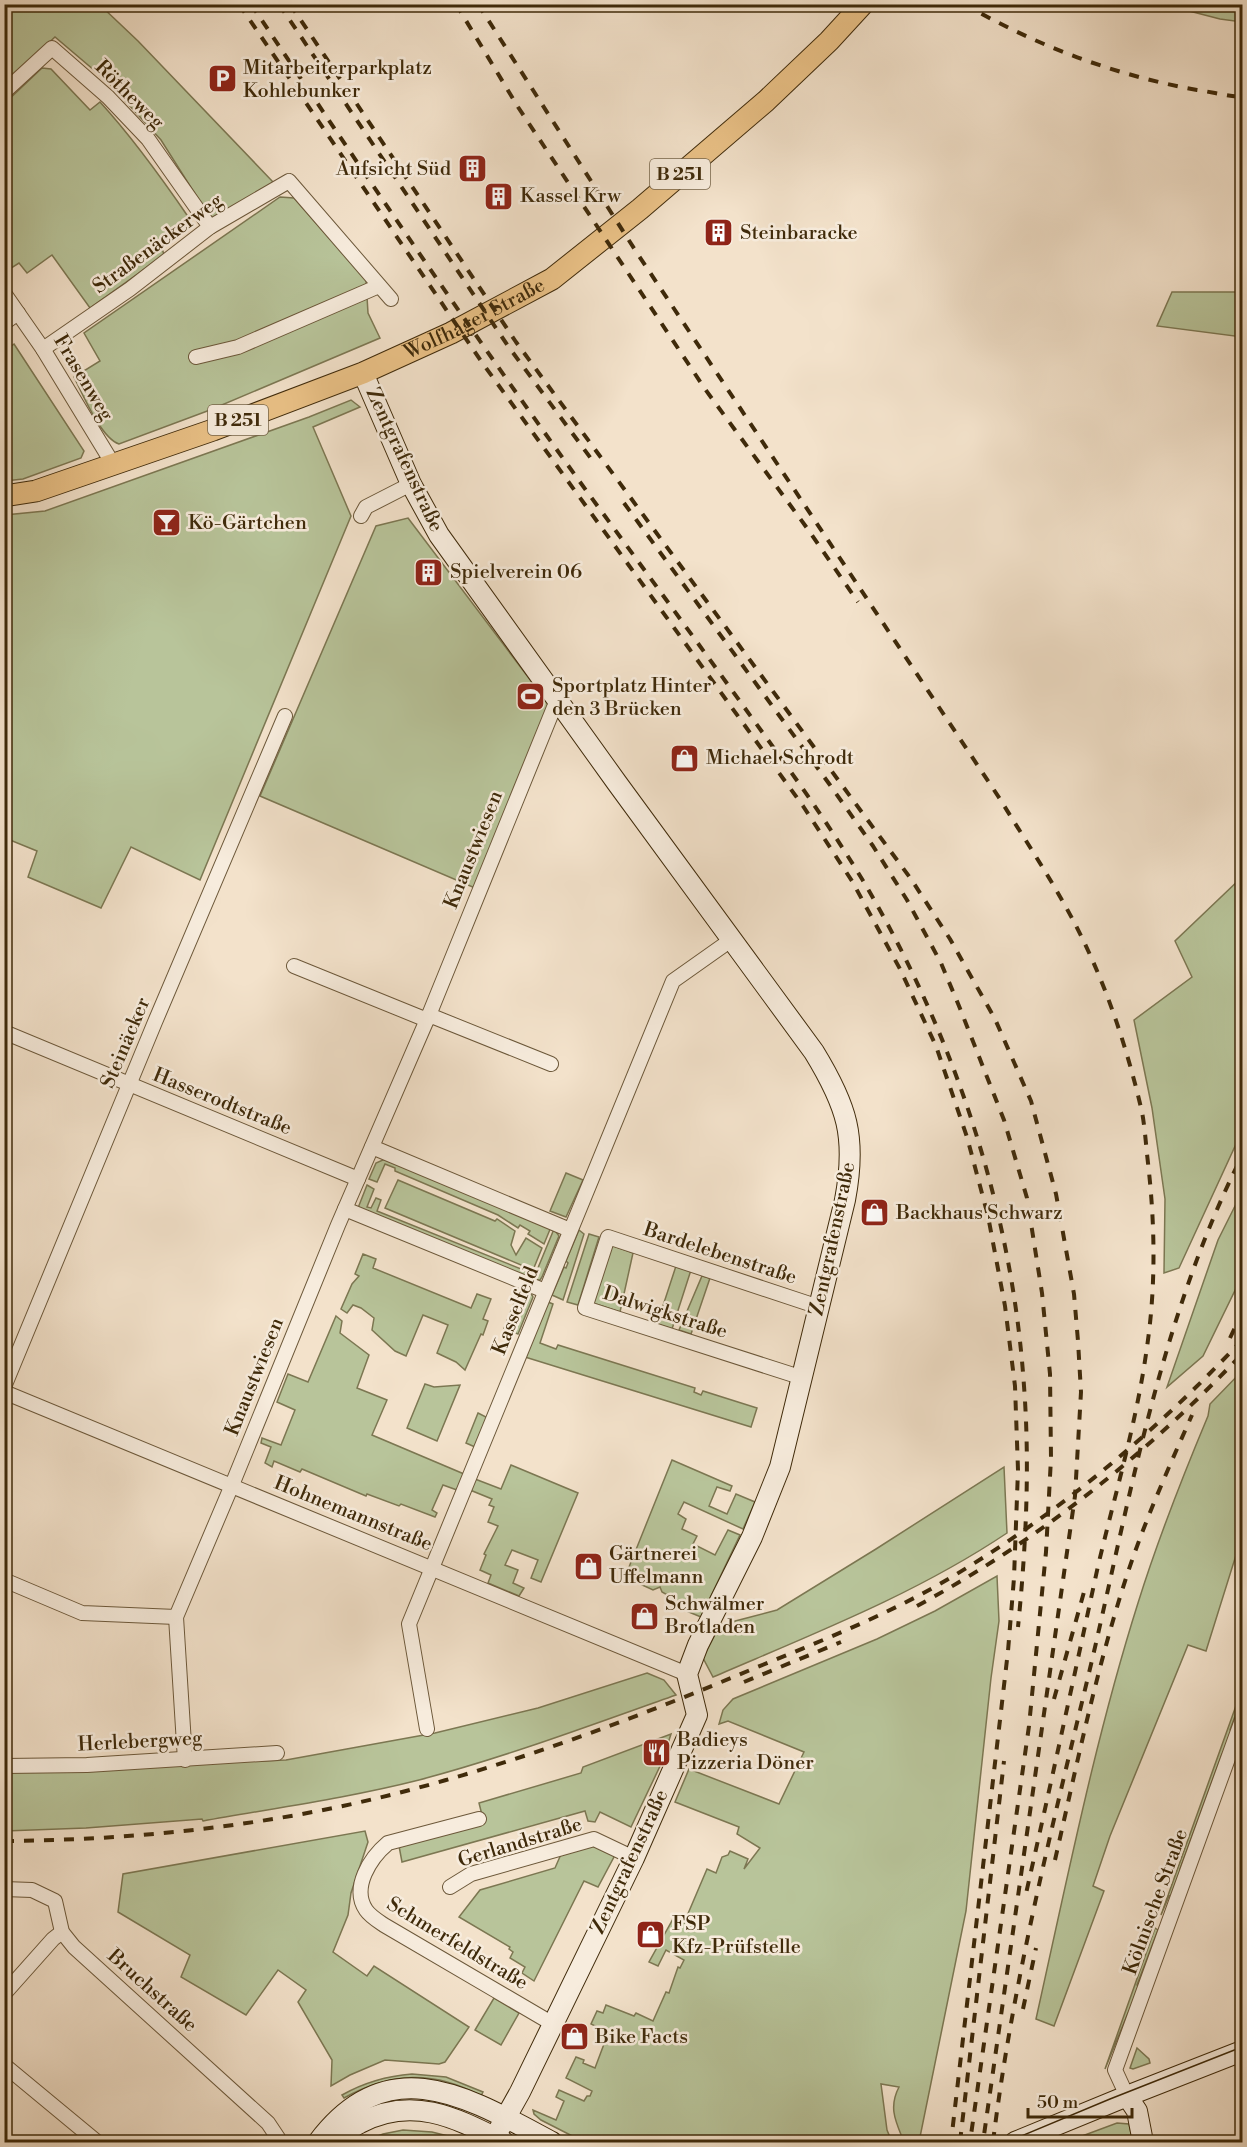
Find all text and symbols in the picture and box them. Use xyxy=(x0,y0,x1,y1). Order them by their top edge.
street label: Rötheweg xyxy=(89,55,169,135)
place label: Mitarbeiterparkplatz Kohlebunker xyxy=(243,56,432,104)
parking icon: Mitarbeiterparkplatz Kohlebunker xyxy=(206,63,238,95)
building icon: Aufsicht Süd xyxy=(456,153,488,185)
place label: Aufsicht Süd xyxy=(335,157,452,182)
road number: B 251 xyxy=(650,159,710,189)
building icon: Kassel Krw xyxy=(483,180,515,212)
place label: Kassel Krw xyxy=(520,184,622,209)
street label: Straßenäckerweg xyxy=(88,188,228,300)
building icon: Steinbaracke xyxy=(703,217,735,249)
place label: Steinbaracke xyxy=(740,221,858,246)
street label: Wolfhager Straße xyxy=(399,273,549,366)
street label: Frasenweg xyxy=(47,330,119,426)
street label: Zentgrafenstraße xyxy=(360,384,448,536)
road number: B 251 xyxy=(208,405,268,435)
bar icon: Kö-Gärtchen xyxy=(151,507,183,539)
place label: Kö-Gärtchen xyxy=(188,511,307,536)
building icon: Spielverein 06 xyxy=(413,556,445,588)
place label: Spielverein 06 xyxy=(450,560,582,585)
place label: Sportplatz Hinter den 3 Brücken xyxy=(552,674,712,722)
sports icon: Sportplatz Hinter den 3 Brücken xyxy=(515,681,547,713)
shop icon: Michael Schrodt xyxy=(669,742,701,774)
place label: Michael Schrodt xyxy=(706,746,854,771)
street label: Knaustwiesen xyxy=(439,787,509,913)
street label: Steinäcker xyxy=(96,993,156,1092)
street label: Hasserodtstraße xyxy=(149,1063,295,1141)
street label: Zentgrafenstraße xyxy=(805,1160,861,1318)
shop icon: Backhaus Schwarz xyxy=(859,1197,891,1229)
place label: Backhaus Schwarz xyxy=(895,1201,1063,1226)
street label: Bardelebenstraße xyxy=(639,1217,800,1291)
street label: Kasselfeld xyxy=(487,1262,545,1359)
street label: Dalwigkstraße xyxy=(600,1281,730,1345)
street label: Knaustwiesen xyxy=(220,1314,290,1440)
street label: Hohnemannstraße xyxy=(270,1471,436,1557)
place label: Gärtnerei Uffelmann xyxy=(609,1542,703,1590)
shop icon: Gärtnerei Uffelmann xyxy=(572,1550,604,1582)
place label: Schwälmer Brotladen xyxy=(664,1592,765,1640)
shop icon: Schwälmer Brotladen xyxy=(628,1600,660,1632)
street label: Herlebergweg xyxy=(77,1726,204,1758)
place label: Badieys Pizzeria Döner xyxy=(676,1728,814,1776)
restaurant icon: Badieys Pizzeria Döner xyxy=(640,1736,672,1768)
street label: Zentgrafenstraße xyxy=(586,1786,674,1938)
street label: Gerlandstraße xyxy=(455,1812,585,1874)
street label: Kölnische Straße xyxy=(1118,1826,1194,1978)
street label: Schmerfeldstraße xyxy=(382,1892,532,1996)
place label: FSP Kfz-Prüfstelle xyxy=(672,1912,801,1960)
shop icon: FSP Kfz-Prüfstelle xyxy=(635,1919,667,1951)
street label: Bruchstraße xyxy=(101,1943,202,2038)
shop icon: Bike Facts xyxy=(558,2021,590,2053)
place label: Bike Facts xyxy=(594,2025,688,2050)
scale bar xyxy=(1028,2081,1132,2119)
text: 50 m xyxy=(1037,2091,1079,2114)

